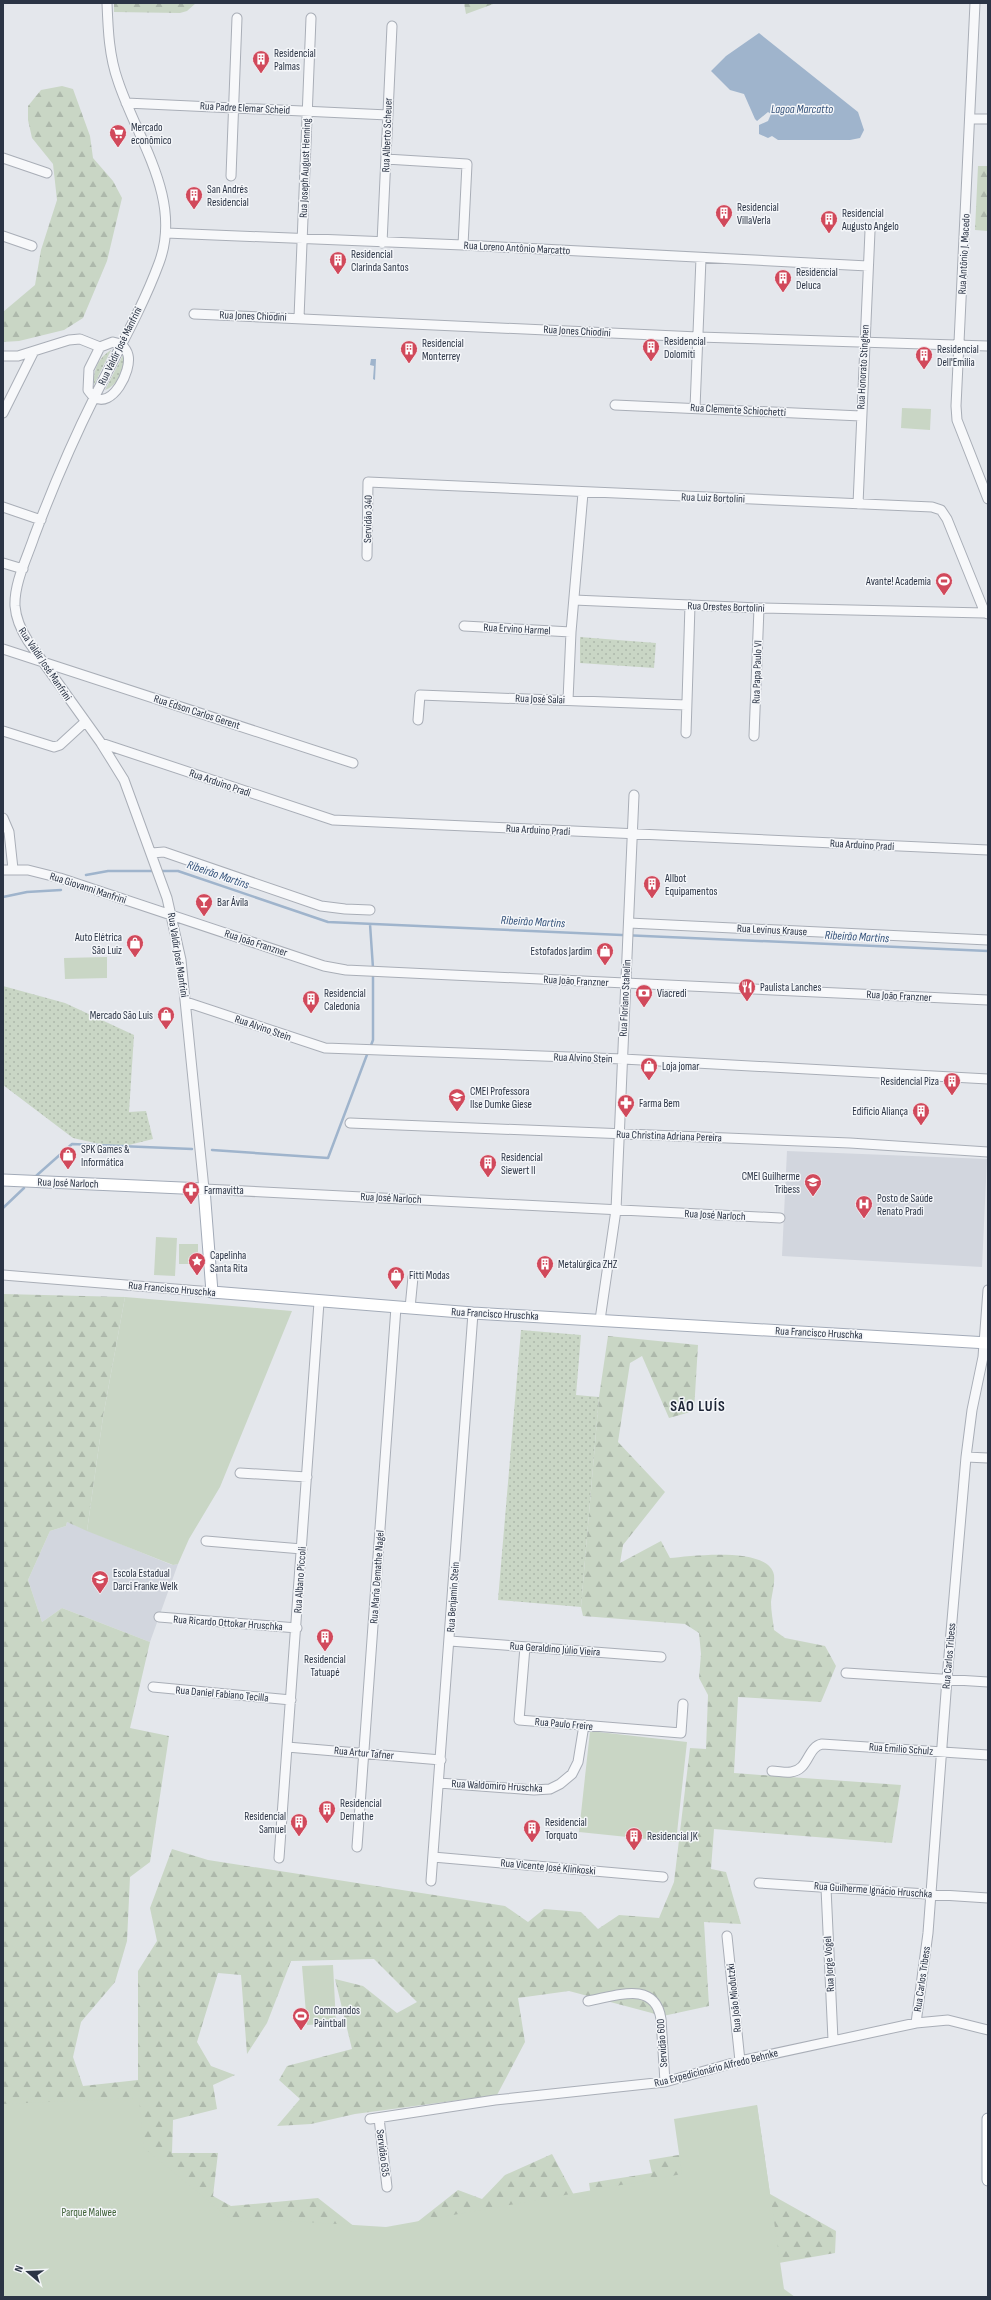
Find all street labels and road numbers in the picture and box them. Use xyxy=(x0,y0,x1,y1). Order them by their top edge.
street label: Rua Alberto Scheuer xyxy=(379,97,395,173)
street label: Rua Padre Elemar Scheid xyxy=(200,99,291,117)
street label: Rua Joseph August Henning xyxy=(297,117,313,218)
street label: Rua Antônio J. Macedo xyxy=(955,213,973,295)
street label: Rua Loreno Antônio Marcatto xyxy=(463,239,571,257)
street label: Rua Valdir José Manfrini xyxy=(95,305,145,387)
street label: Rua Jones Chiodini xyxy=(219,308,287,324)
street label: Rua Jones Chiodini xyxy=(543,323,611,339)
street label: Rua Honorato Stinghen xyxy=(854,324,872,410)
street label: Rua Clemente Schiochetti xyxy=(690,401,786,419)
street label: Rua Luiz Bortolini xyxy=(681,490,745,506)
street label: Servidão 340 xyxy=(361,495,375,543)
street label: Rua Orestes Bortolini xyxy=(687,599,765,615)
street label: Rua Ervino Harmel xyxy=(483,621,551,637)
street label: Rua Valdir José Manfrini xyxy=(16,625,74,703)
street label: Rua Papa Paulo VI xyxy=(749,640,765,704)
street label: Rua Edson Carlos Gerent xyxy=(152,692,242,732)
street label: Rua José Salai xyxy=(515,692,565,706)
street label: Rua Arduino Pradi xyxy=(187,766,253,800)
street label: Rua Arduino Pradi xyxy=(506,822,570,838)
street label: Rua Arduino Pradi xyxy=(830,837,894,853)
street label: Rua Giovanni Manfrini xyxy=(48,869,128,907)
street label: Rua Valdir José Manfrini xyxy=(165,912,191,998)
street label: Rua Levinus Krause xyxy=(737,922,807,938)
street label: Rua João Franzner xyxy=(223,927,289,959)
street label: Rua Floriano Stahelin xyxy=(616,959,634,1037)
street label: Rua João Franzner xyxy=(543,973,609,989)
street label: Rua João Franzner xyxy=(866,988,932,1004)
street label: Rua Alvino Stein xyxy=(233,1012,293,1044)
street label: Rua Alvino Stein xyxy=(553,1050,613,1066)
street label: Rua Christina Adriana Pereira xyxy=(616,1128,722,1144)
street label: Rua José Narloch xyxy=(37,1175,99,1191)
street label: Rua José Narloch xyxy=(360,1190,422,1206)
street label: Rua José Narloch xyxy=(684,1207,746,1223)
street label: Rua Francisco Hruschka xyxy=(128,1279,216,1299)
street label: Rua Francisco Hruschka xyxy=(451,1305,539,1323)
street label: Rua Francisco Hruschka xyxy=(775,1324,863,1342)
street label: Rua Maria Demathe Nagel xyxy=(367,1530,387,1624)
street label: Rua Albano Piccoli xyxy=(291,1546,309,1614)
street label: Rua Benjamin Stein xyxy=(444,1561,462,1633)
street label: Rua Ricardo Ottokar Hruschka xyxy=(173,1613,283,1633)
street label: Rua Carlos Tribess xyxy=(940,1622,958,1690)
street label: Rua Geraldino Júlio Vieira xyxy=(509,1639,601,1659)
street label: Rua Daniel Fabiano Tecilla xyxy=(175,1683,269,1705)
street label: Rua Paulo Freire xyxy=(534,1715,594,1733)
street label: Rua Emilio Schulz xyxy=(868,1740,934,1758)
street label: Rua Artur Tafner xyxy=(333,1744,395,1762)
street label: Rua Waldomiro Hruschka xyxy=(451,1777,543,1795)
street label: Rua Vicente José Klinkoski xyxy=(500,1856,596,1878)
street label: Rua Guilherme Ignácio Hruschka xyxy=(813,1879,933,1901)
street label: Rua Jorge Vogel xyxy=(821,1936,837,1992)
street label: Rua Carlos Tribess xyxy=(911,1945,933,2013)
street label: Rua João Miodutzki xyxy=(724,1963,744,2033)
street label: Servidão 600 xyxy=(654,2018,670,2068)
street label: Rua Expedicionário Alfredo Behnke xyxy=(653,2046,779,2090)
street label: Servidão 635 xyxy=(374,2129,392,2177)

